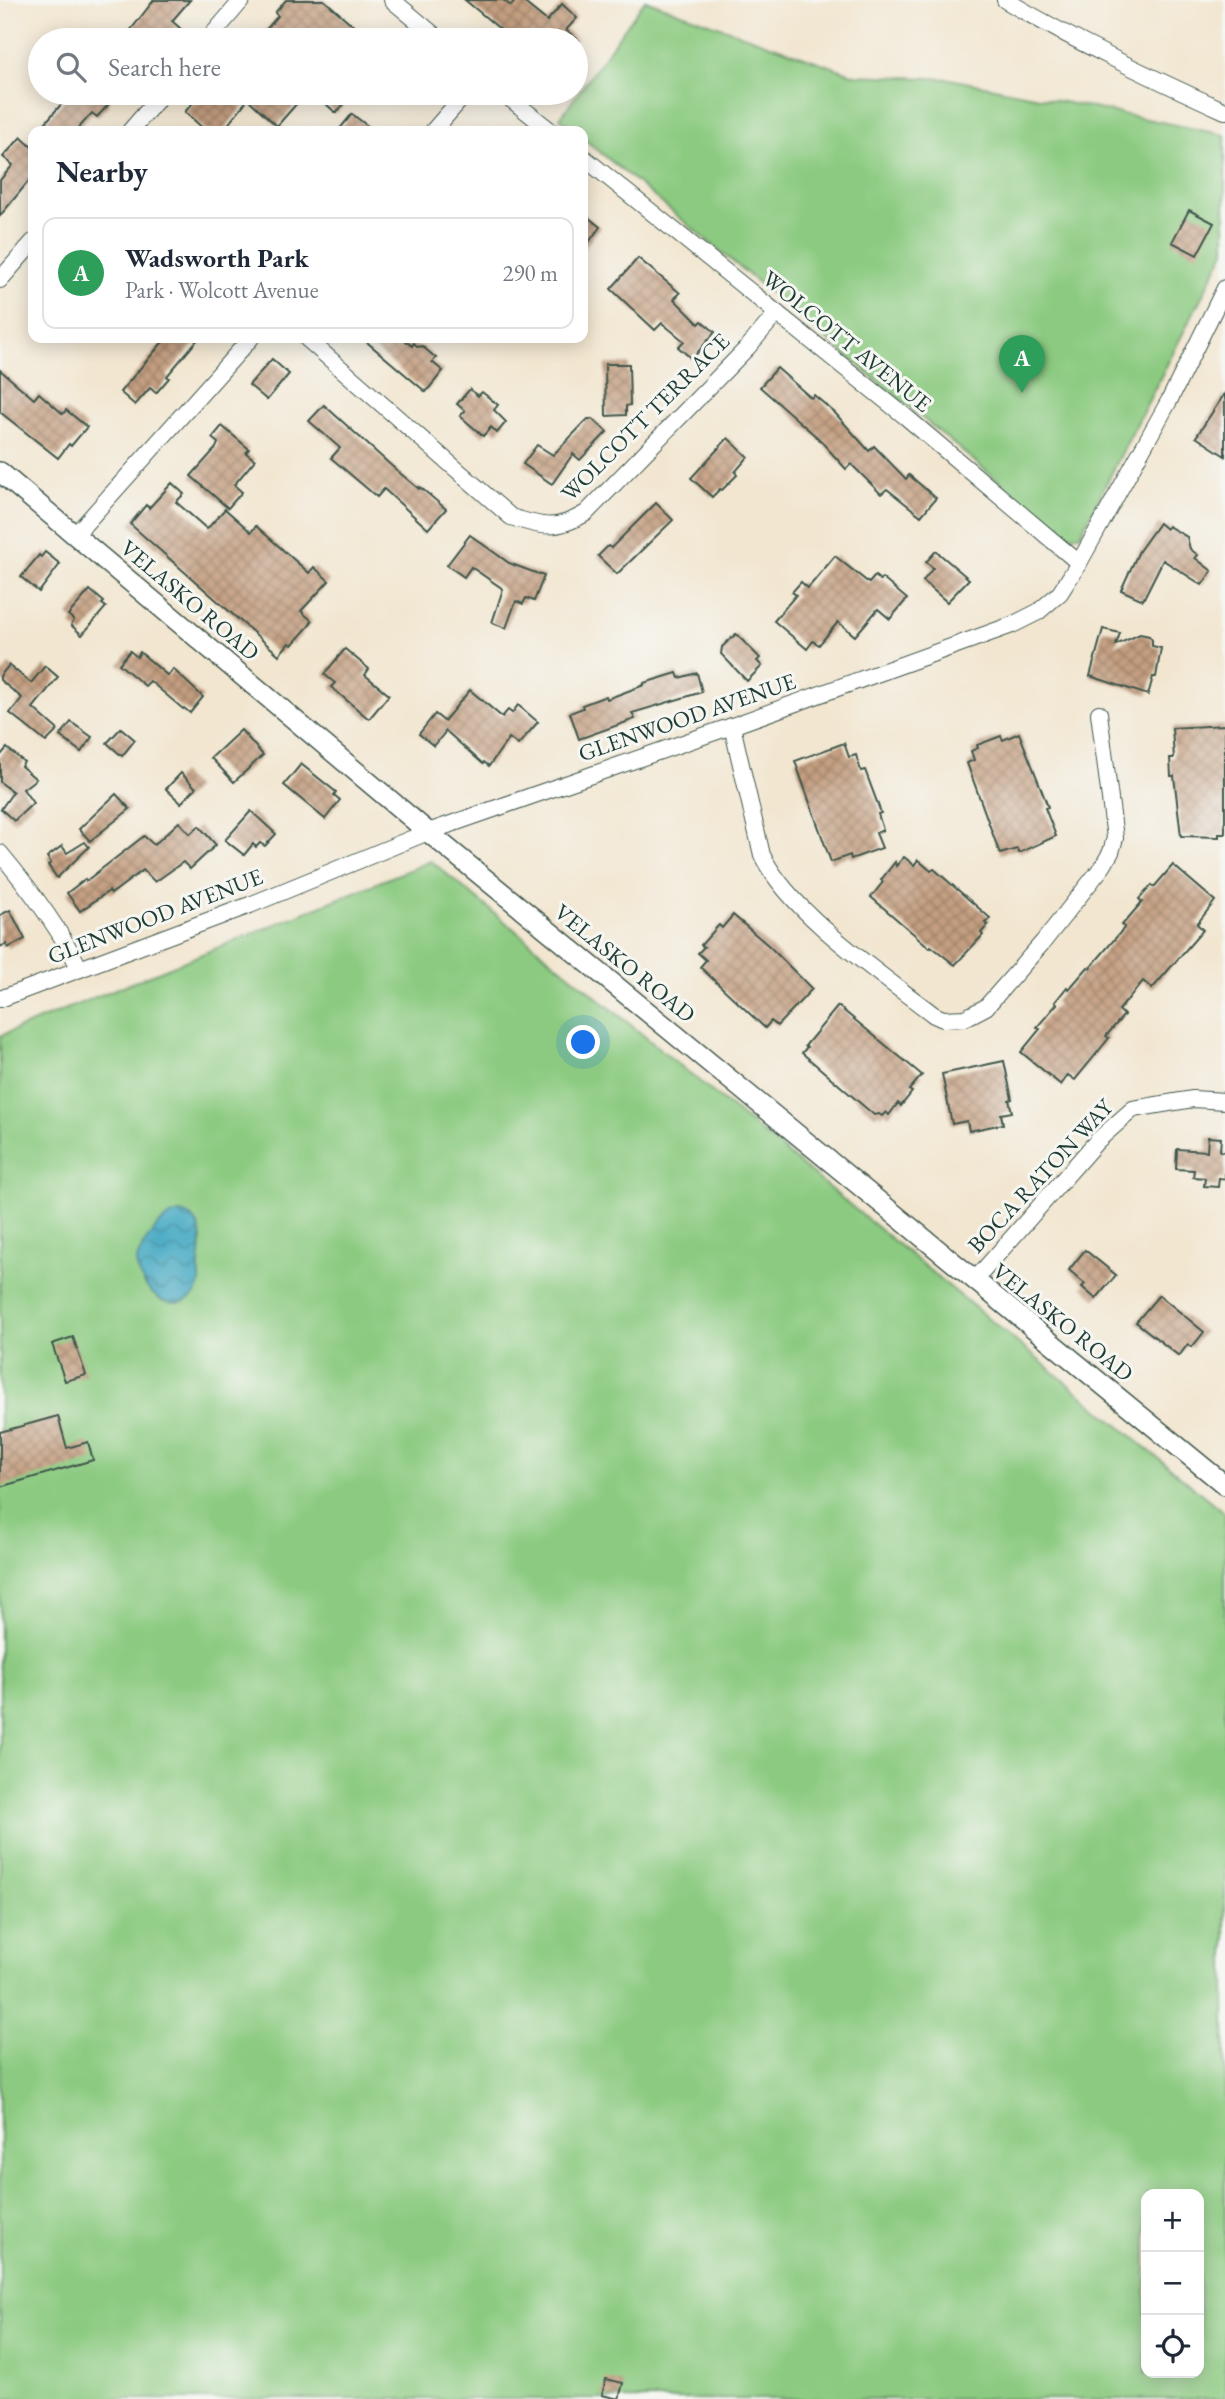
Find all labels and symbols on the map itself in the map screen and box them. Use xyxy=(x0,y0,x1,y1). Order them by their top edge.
street label: WOLCOTT AVENUE xyxy=(756,263,938,419)
street label: WOLCOTT TERRACE xyxy=(554,326,736,508)
pin: A xyxy=(999,335,1045,393)
street label: VELASKO ROAD xyxy=(114,533,266,667)
street label: GLENWOOD AVENUE xyxy=(574,666,800,768)
street label: GLENWOOD AVENUE xyxy=(43,861,267,971)
street label: VELASKO ROAD xyxy=(548,897,702,1029)
your location xyxy=(566,1025,600,1059)
street label: BOCA RATON WAY xyxy=(961,1091,1120,1259)
street label: VELASKO ROAD xyxy=(986,1256,1140,1388)

